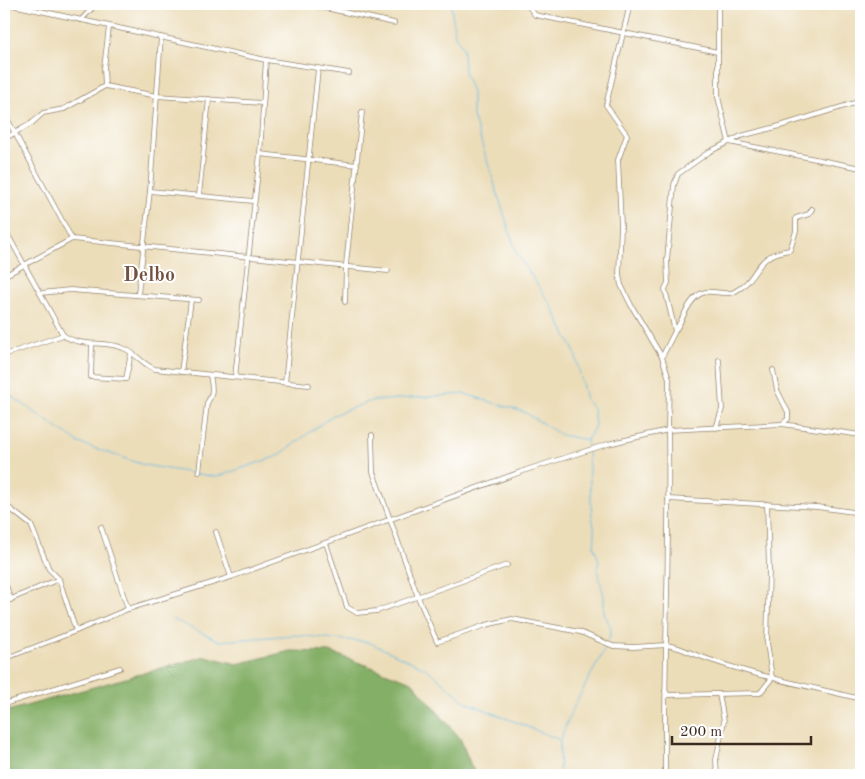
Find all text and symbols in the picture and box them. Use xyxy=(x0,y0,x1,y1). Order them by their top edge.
district label: Delbo xyxy=(123,266,175,286)
scale bar xyxy=(672,714,811,746)
text: 200 m xyxy=(680,725,722,740)

